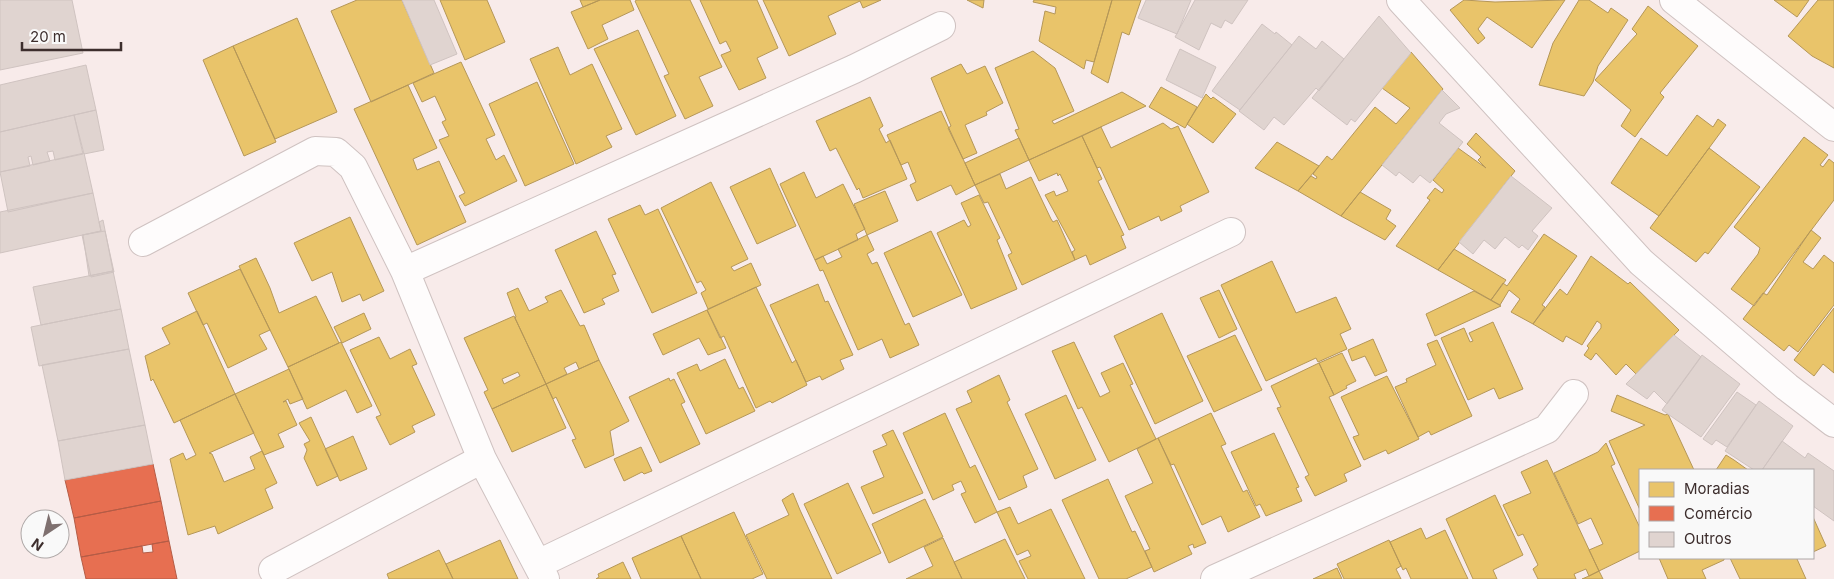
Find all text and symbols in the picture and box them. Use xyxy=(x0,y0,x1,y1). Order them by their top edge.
scale bar xyxy=(22,20,121,52)
text: 20 m xyxy=(30,27,66,46)
legend xyxy=(1639,469,1814,559)
text: Moradias xyxy=(1684,479,1750,498)
text: Comércio xyxy=(1684,504,1752,523)
north arrow xyxy=(20,509,70,559)
text: Outros xyxy=(1684,529,1732,548)
text: N xyxy=(28,535,47,555)

